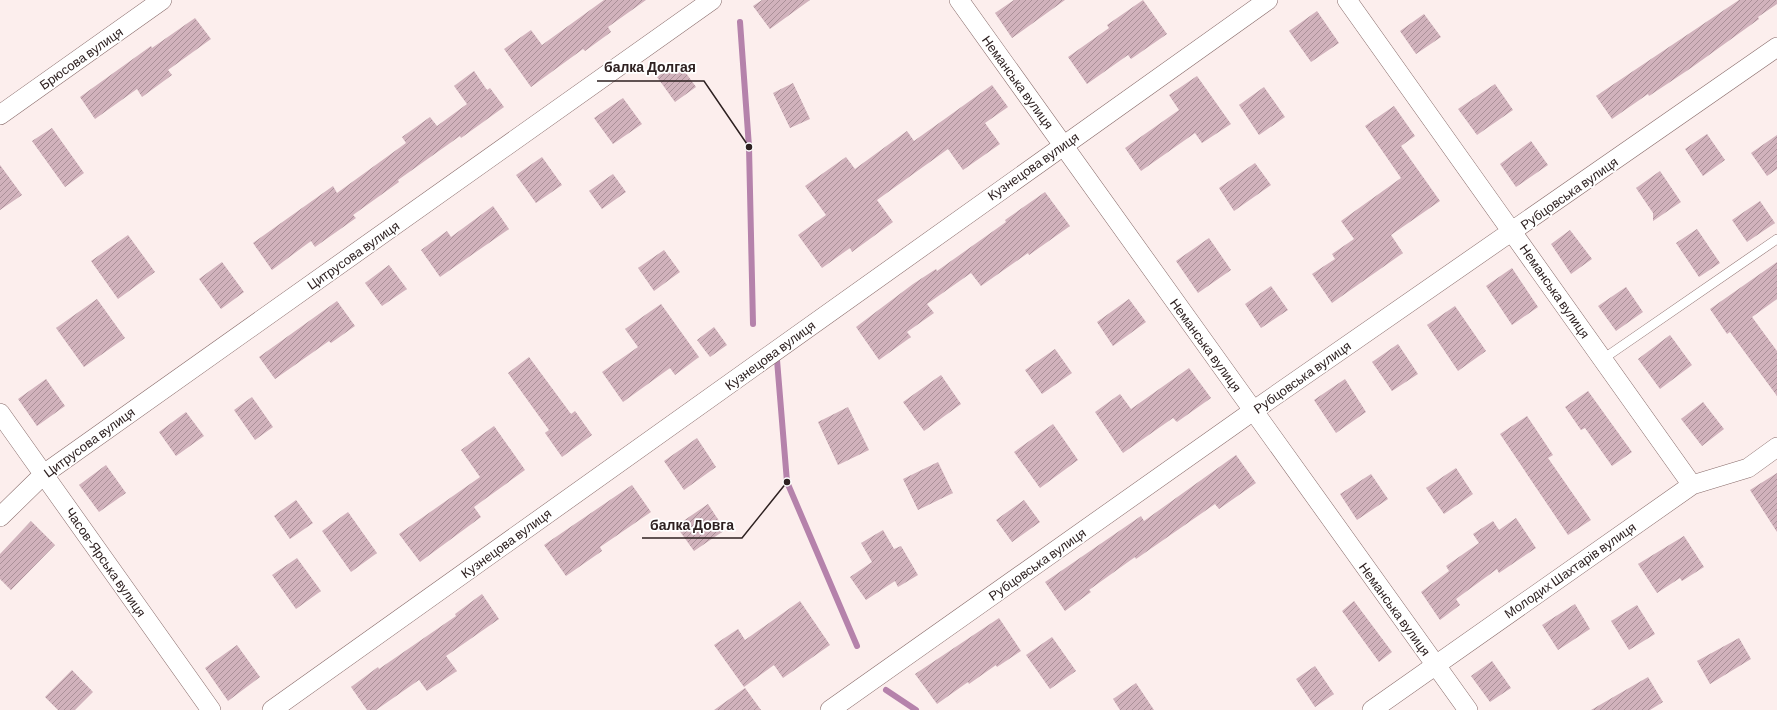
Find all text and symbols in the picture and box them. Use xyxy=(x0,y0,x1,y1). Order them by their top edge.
street label: Брюсова вулиця xyxy=(36,23,126,93)
street label: Неманська вулиця xyxy=(979,32,1057,132)
callout: балка Долгая xyxy=(597,55,704,81)
text: балка Долгая xyxy=(604,58,696,75)
street label: Кузнецова вулиця xyxy=(984,129,1082,203)
street label: Рубцовська вулиця xyxy=(1517,153,1621,233)
street label: Цитрусова вулиця xyxy=(304,217,402,293)
street label: Неманська вулиця xyxy=(1517,241,1593,341)
street label: Неманська вулиця xyxy=(1167,295,1245,395)
street label: Кузнецова вулиця xyxy=(722,317,818,393)
street label: Рубцовська вулиця xyxy=(1250,337,1354,417)
street label: Цитрусова вулиця xyxy=(40,404,138,480)
street label: Часов-Ярська вулиця xyxy=(62,504,150,620)
street label: Кузнецова вулиця xyxy=(458,505,554,581)
callout: балка Довга xyxy=(642,512,742,538)
text: балка Довга xyxy=(650,516,734,533)
street label: Молодих Шахтарів вулиця xyxy=(1501,518,1639,622)
street label: Рубцовська вулиця xyxy=(985,524,1089,604)
street label: Неманська вулиця xyxy=(1356,559,1434,659)

